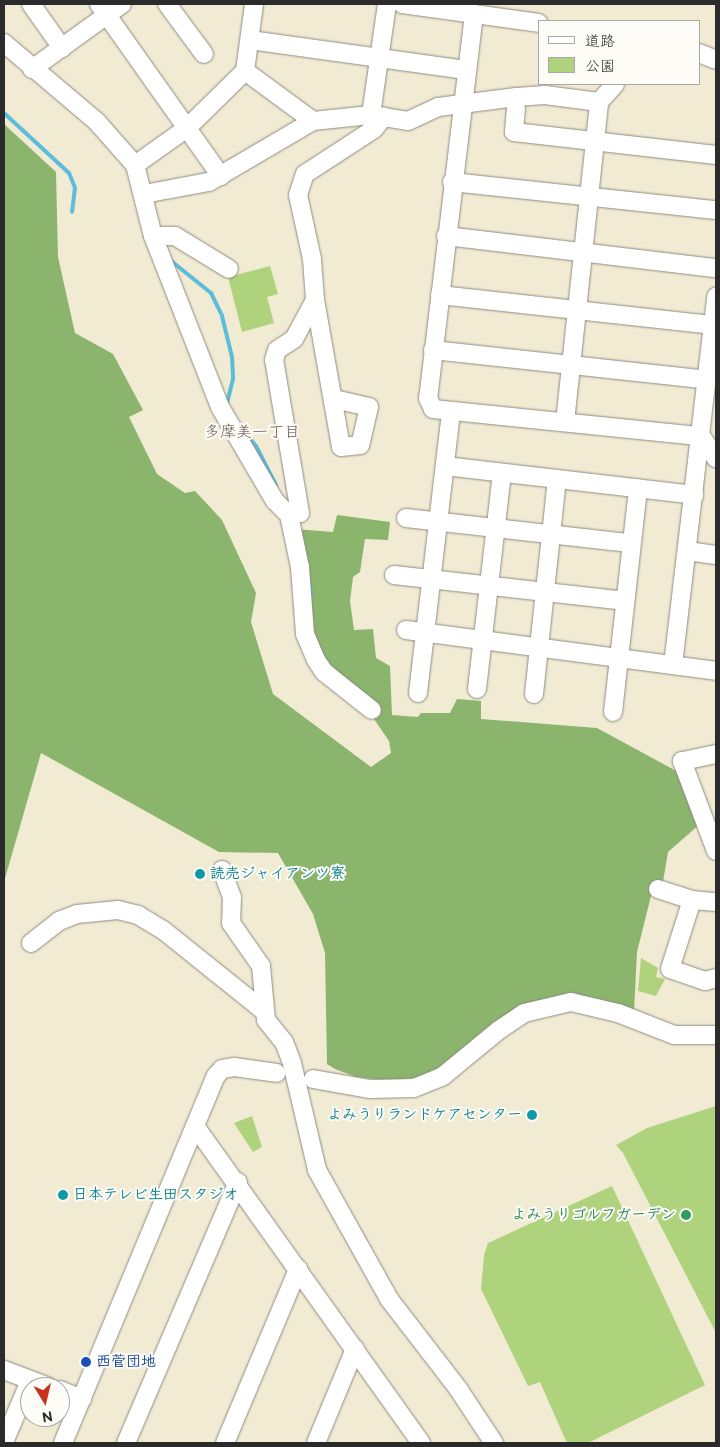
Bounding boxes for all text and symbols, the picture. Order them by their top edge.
legend [538,20,700,85]
text: 道路 [585,32,615,51]
text: 公園 [585,57,615,76]
district label: 多摩美一丁目 [204,423,300,443]
place label: 読売ジャイアンツ寮 [210,865,345,883]
marker: 読売ジャイアンツ寮 [194,868,206,880]
place label: よみうりランドケアセンター [327,1106,522,1124]
marker: よみうりランドケアセンター [526,1109,538,1121]
place label: 日本テレビ生田スタジオ [73,1186,238,1204]
marker: 日本テレビ生田スタジオ [57,1189,69,1201]
place label: よみうりゴルフガーデン [511,1206,676,1224]
marker: よみうりゴルフガーデン [680,1209,692,1221]
place label: 西菅団地 [96,1353,156,1371]
marker: 西菅団地 [80,1356,92,1368]
north arrow [20,1377,70,1427]
text: N [41,1407,54,1426]

